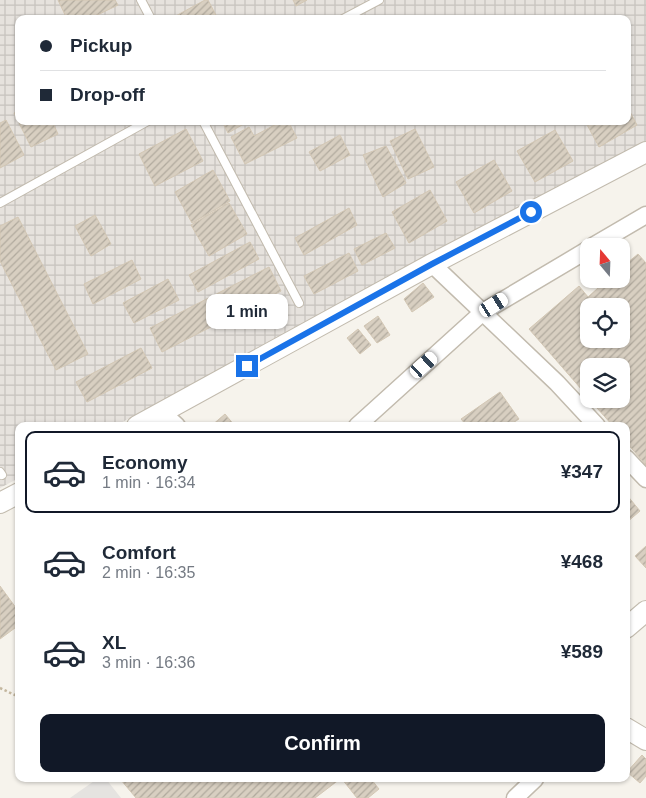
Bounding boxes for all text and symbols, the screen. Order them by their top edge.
text: Pickup [70,35,132,56]
text: Drop-off [70,84,145,105]
route start [520,201,542,223]
north arrow [580,238,630,288]
map controls [580,238,630,408]
car [477,291,510,319]
callout: 1 min [206,294,288,328]
button: locate [580,298,630,348]
text: 1 min [226,303,268,320]
car [407,349,440,381]
route end [236,355,258,377]
button: layers [580,358,630,408]
icon: car [42,450,87,495]
text: Economy [102,452,188,473]
text: ¥347 [561,461,603,482]
text: 1 min · 16:34 [102,474,195,491]
icon: car [42,540,87,585]
text: Comfort [102,542,176,563]
text: ¥468 [561,551,603,572]
text: 2 min · 16:35 [102,564,195,581]
icon: car [42,630,87,675]
text: XL [102,632,126,653]
text: ¥589 [561,641,603,662]
text: 3 min · 16:36 [102,654,195,671]
button: Confirm [40,714,605,772]

